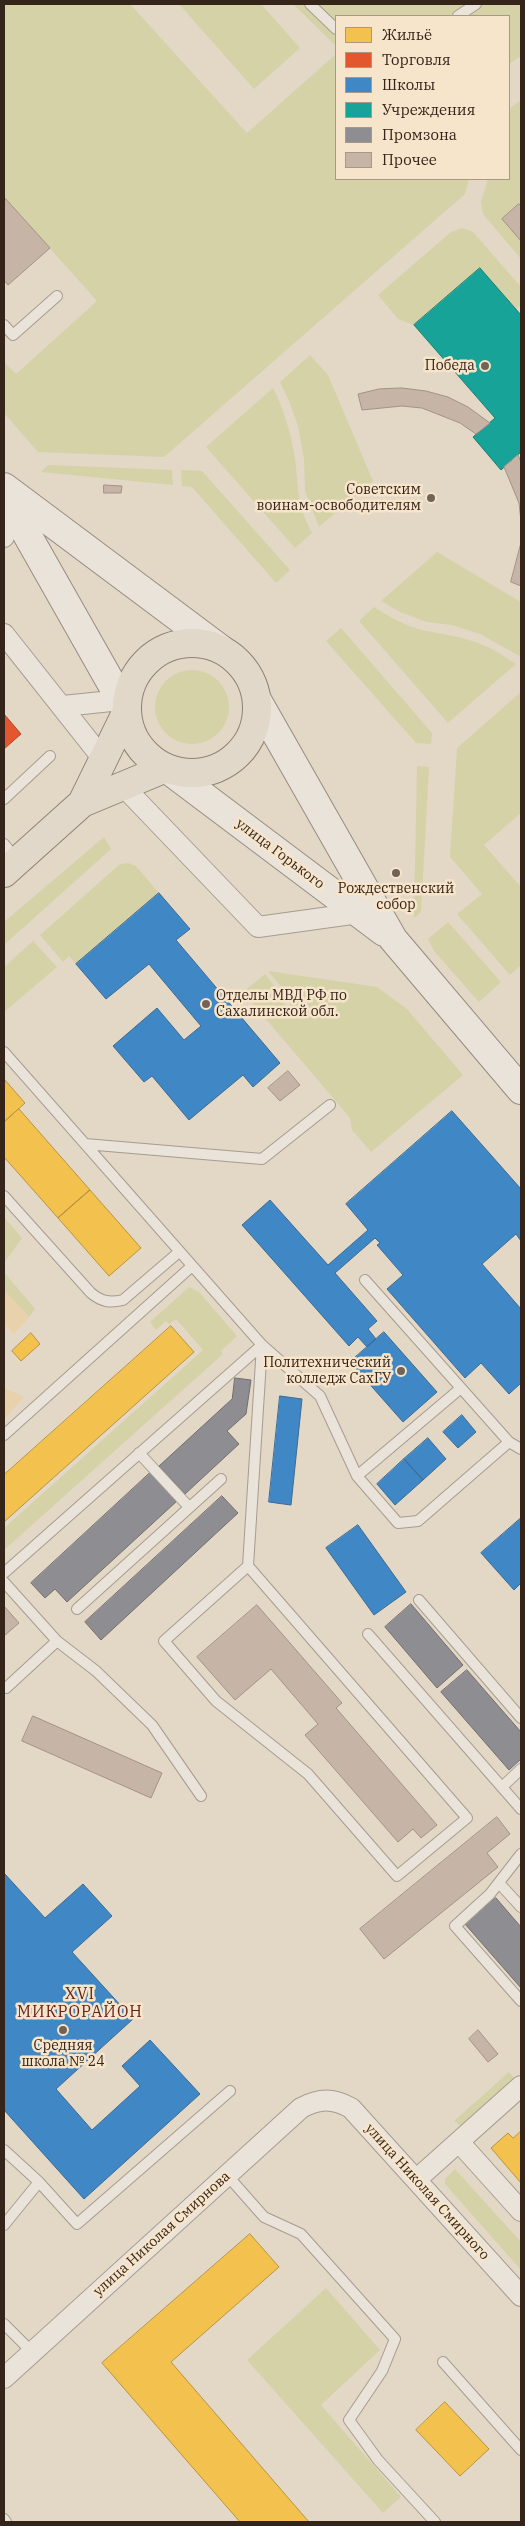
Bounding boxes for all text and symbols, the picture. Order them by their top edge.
legend [335,15,510,180]
text: Жильё [382,25,432,44]
text: Торговля [382,50,451,69]
text: Школы [382,75,435,94]
text: Учреждения [382,100,475,119]
text: Промзона [382,125,457,144]
text: Прочее [382,150,437,169]
place label: Победа [425,358,475,374]
marker: Победа [479,360,491,372]
place label: Советским воинам-освободителям [257,482,421,514]
marker: Советским воинам-освободителям [425,492,437,504]
street label: улица Горького [232,815,328,893]
marker: Рождественский собор [390,867,402,879]
place label: Рождественский собор [338,881,454,914]
place label: Отделы МВД РФ по Сахалинской обл. [216,988,347,1020]
marker: Отделы МВД РФ по Сахалинской обл. [200,998,212,1010]
place label: Политехнический колледж СахГУ [263,1355,391,1388]
marker: Политехнический колледж СахГУ [395,1365,407,1377]
district label: XVI МИКРОРАЙОН [16,1984,144,2022]
marker: Средняя школа № 24 [57,2024,69,2036]
place label: Средняя школа № 24 [21,2038,105,2070]
street label: улица Николая Смирного [361,2120,493,2264]
street label: улица Николая Смирнова [90,2168,234,2300]

